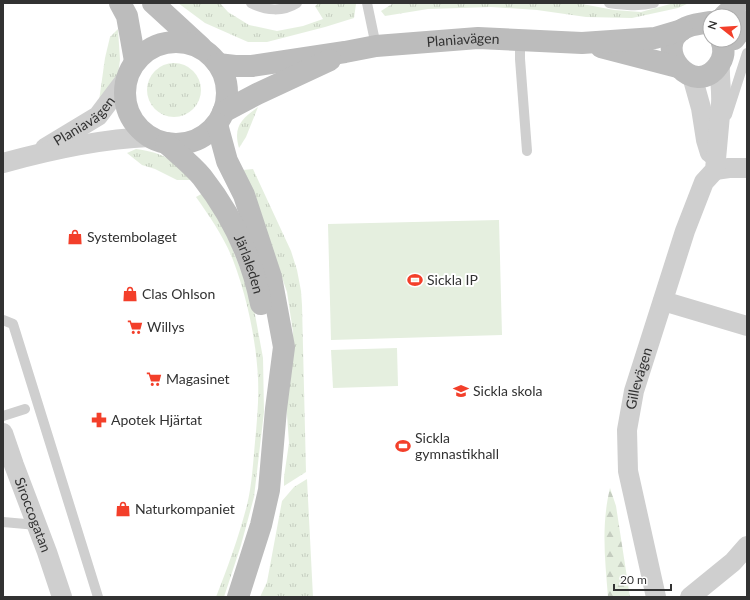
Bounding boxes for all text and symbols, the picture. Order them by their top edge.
north arrow [702,8,742,48]
text: N [705,19,719,31]
street label: Planiavägen [426,29,500,50]
street label: Planiavägen [50,93,118,149]
shop icon: Systembolaget [66,228,84,246]
place label: Systembolaget [87,228,177,245]
street label: Järlaleden [231,231,267,295]
sports icon: Sickla IP [406,271,424,289]
place label: Sickla IP [427,271,478,288]
shop icon: Clas Ohlson [121,285,139,303]
place label: Clas Ohlson [142,285,215,302]
supermarket icon: Willys [126,318,144,336]
place label: Willys [147,318,185,335]
street label: Gillevägen [622,345,655,411]
supermarket icon: Magasinet [145,370,163,388]
place label: Magasinet [166,370,230,387]
school or university icon: Sickla skola [452,382,470,400]
place label: Sickla skola [473,382,543,399]
pharmacy icon: Apotek Hjärtat [90,411,108,429]
place label: Apotek Hjärtat [111,411,202,428]
place label: Sickla gymnastikhall [415,429,499,462]
sports icon: Sickla gymnastikhall [394,437,412,455]
street label: Siroccogatan [11,475,55,554]
shop icon: Naturkompaniet [114,500,132,518]
place label: Naturkompaniet [135,500,235,517]
scale bar [614,566,671,592]
text: 20 m [620,572,647,587]

